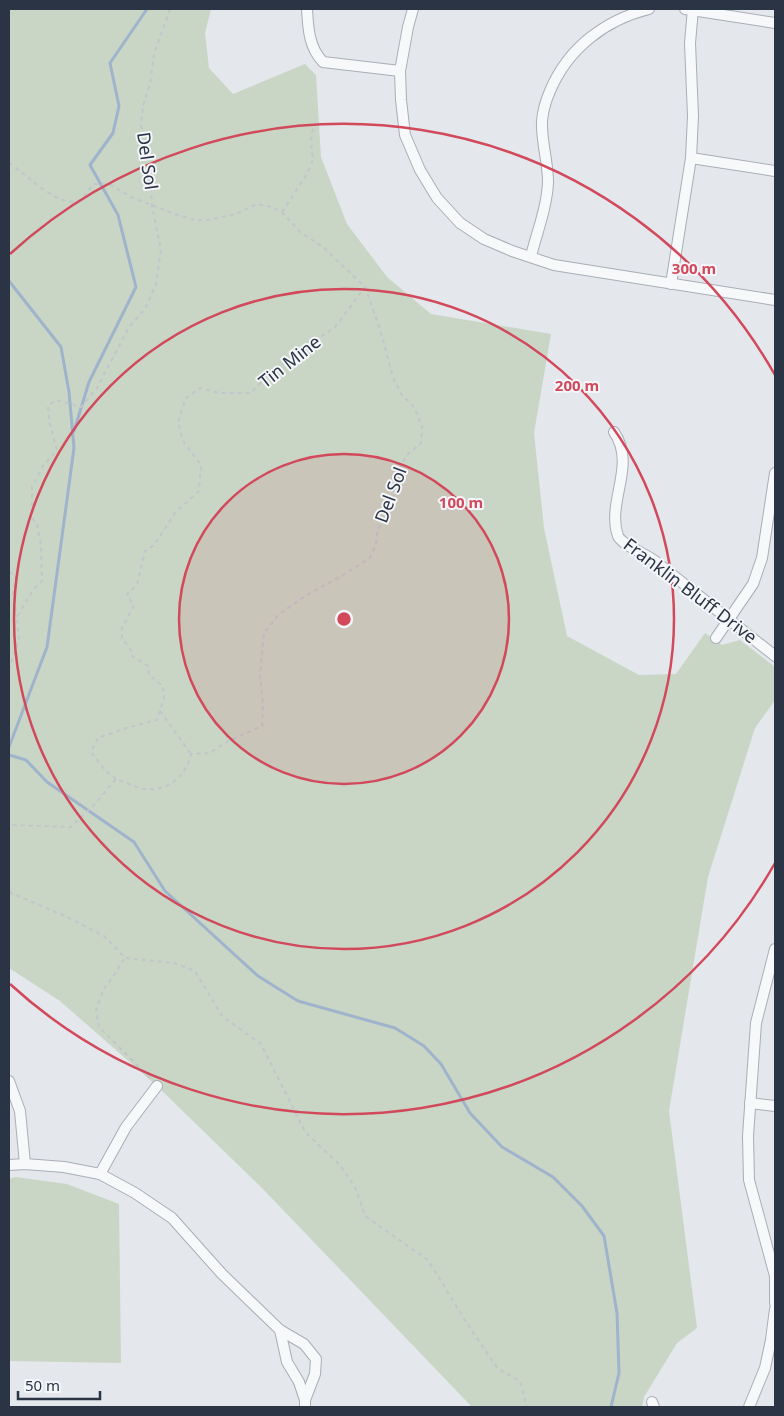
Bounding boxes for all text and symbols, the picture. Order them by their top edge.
street label: Del Sol [132,130,164,191]
text: 300 m [672,258,716,278]
street label: Tin Mine [253,329,325,393]
text: 200 m [555,375,599,395]
street label: Del Sol [368,463,412,526]
text: 100 m [439,492,483,512]
street label: Franklin Bluff Drive [619,532,762,648]
centre of rings [335,610,353,628]
scale bar [18,1368,100,1400]
text: 50 m [25,1375,60,1395]

